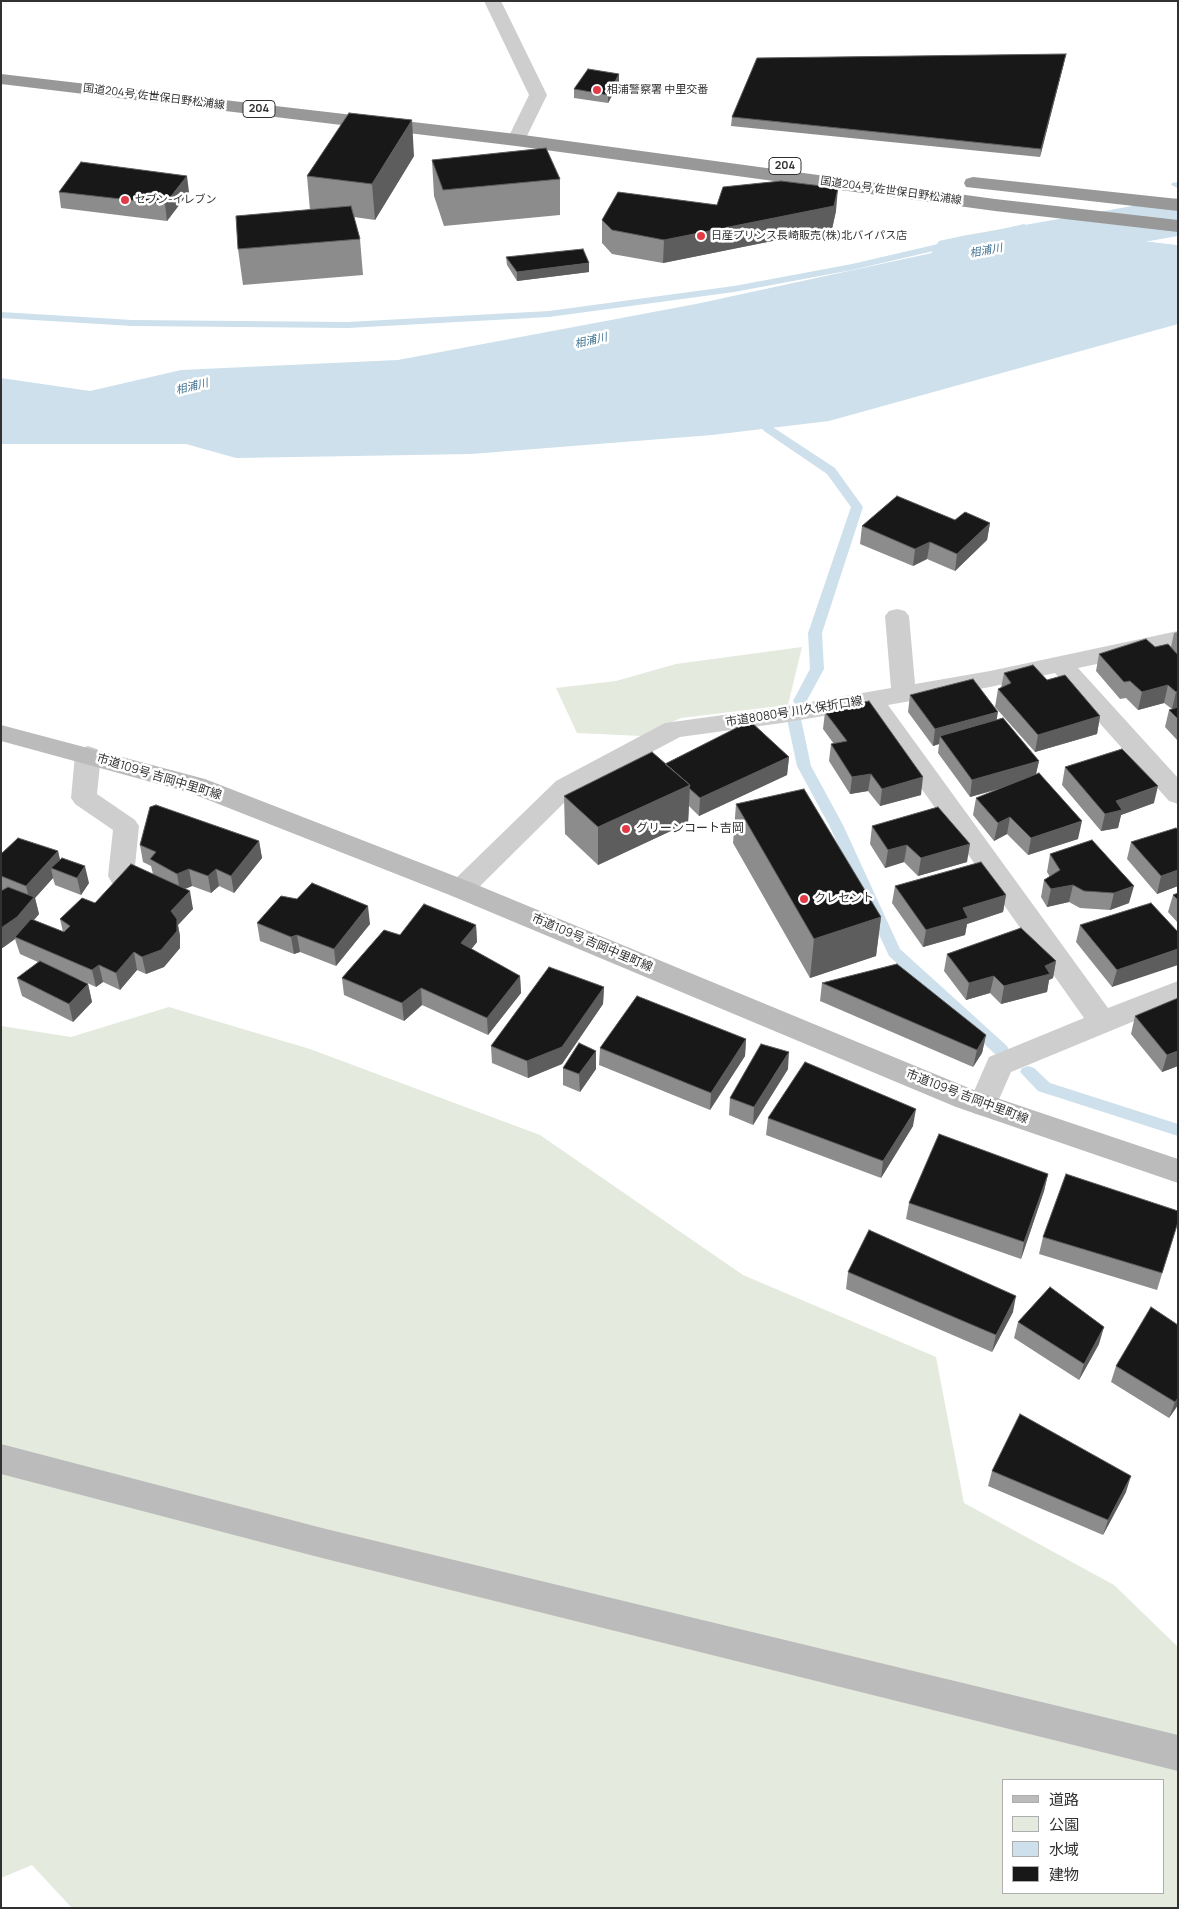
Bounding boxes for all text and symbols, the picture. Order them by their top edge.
street label: 国道204号 佐世保日野松浦線 [82,82,226,112]
place label: 相浦警察署 中里交番 [607,83,708,97]
marker: 相浦警察署 中里交番 [591,84,603,96]
road number: 204 [243,100,275,118]
road number: 204 [769,158,801,175]
street label: 国道204号 佐世保日野松浦線 [819,175,963,207]
place label: セブン-イレブン [135,193,217,207]
marker: セブン-イレブン [119,194,131,206]
place label: 日産プリンス長崎販売(株)北バイパス店 [711,229,907,243]
marker: 日産プリンス長崎販売(株)北バイパス店 [695,230,707,242]
water label: 相浦川 [969,242,1003,260]
water label: 相浦川 [573,331,609,351]
water label: 相浦川 [174,377,210,397]
street label: 市道8080号 川久保折口線 [724,694,864,730]
street label: 市道109号 吉岡中里町線 [95,751,223,803]
place label: グリーンコート吉岡 [636,822,744,836]
marker: グリーンコート吉岡 [620,823,632,835]
place label: クレセント [814,892,874,906]
marker: クレセント [798,893,810,905]
street label: 市道109号 吉岡中里町線 [529,911,655,975]
street label: 市道109号 吉岡中里町線 [904,1067,1030,1127]
legend [1002,1779,1164,1894]
text: 道路 [1049,1789,1079,1810]
text: 公園 [1049,1814,1079,1835]
text: 水域 [1049,1839,1079,1860]
text: 建物 [1049,1864,1079,1885]

